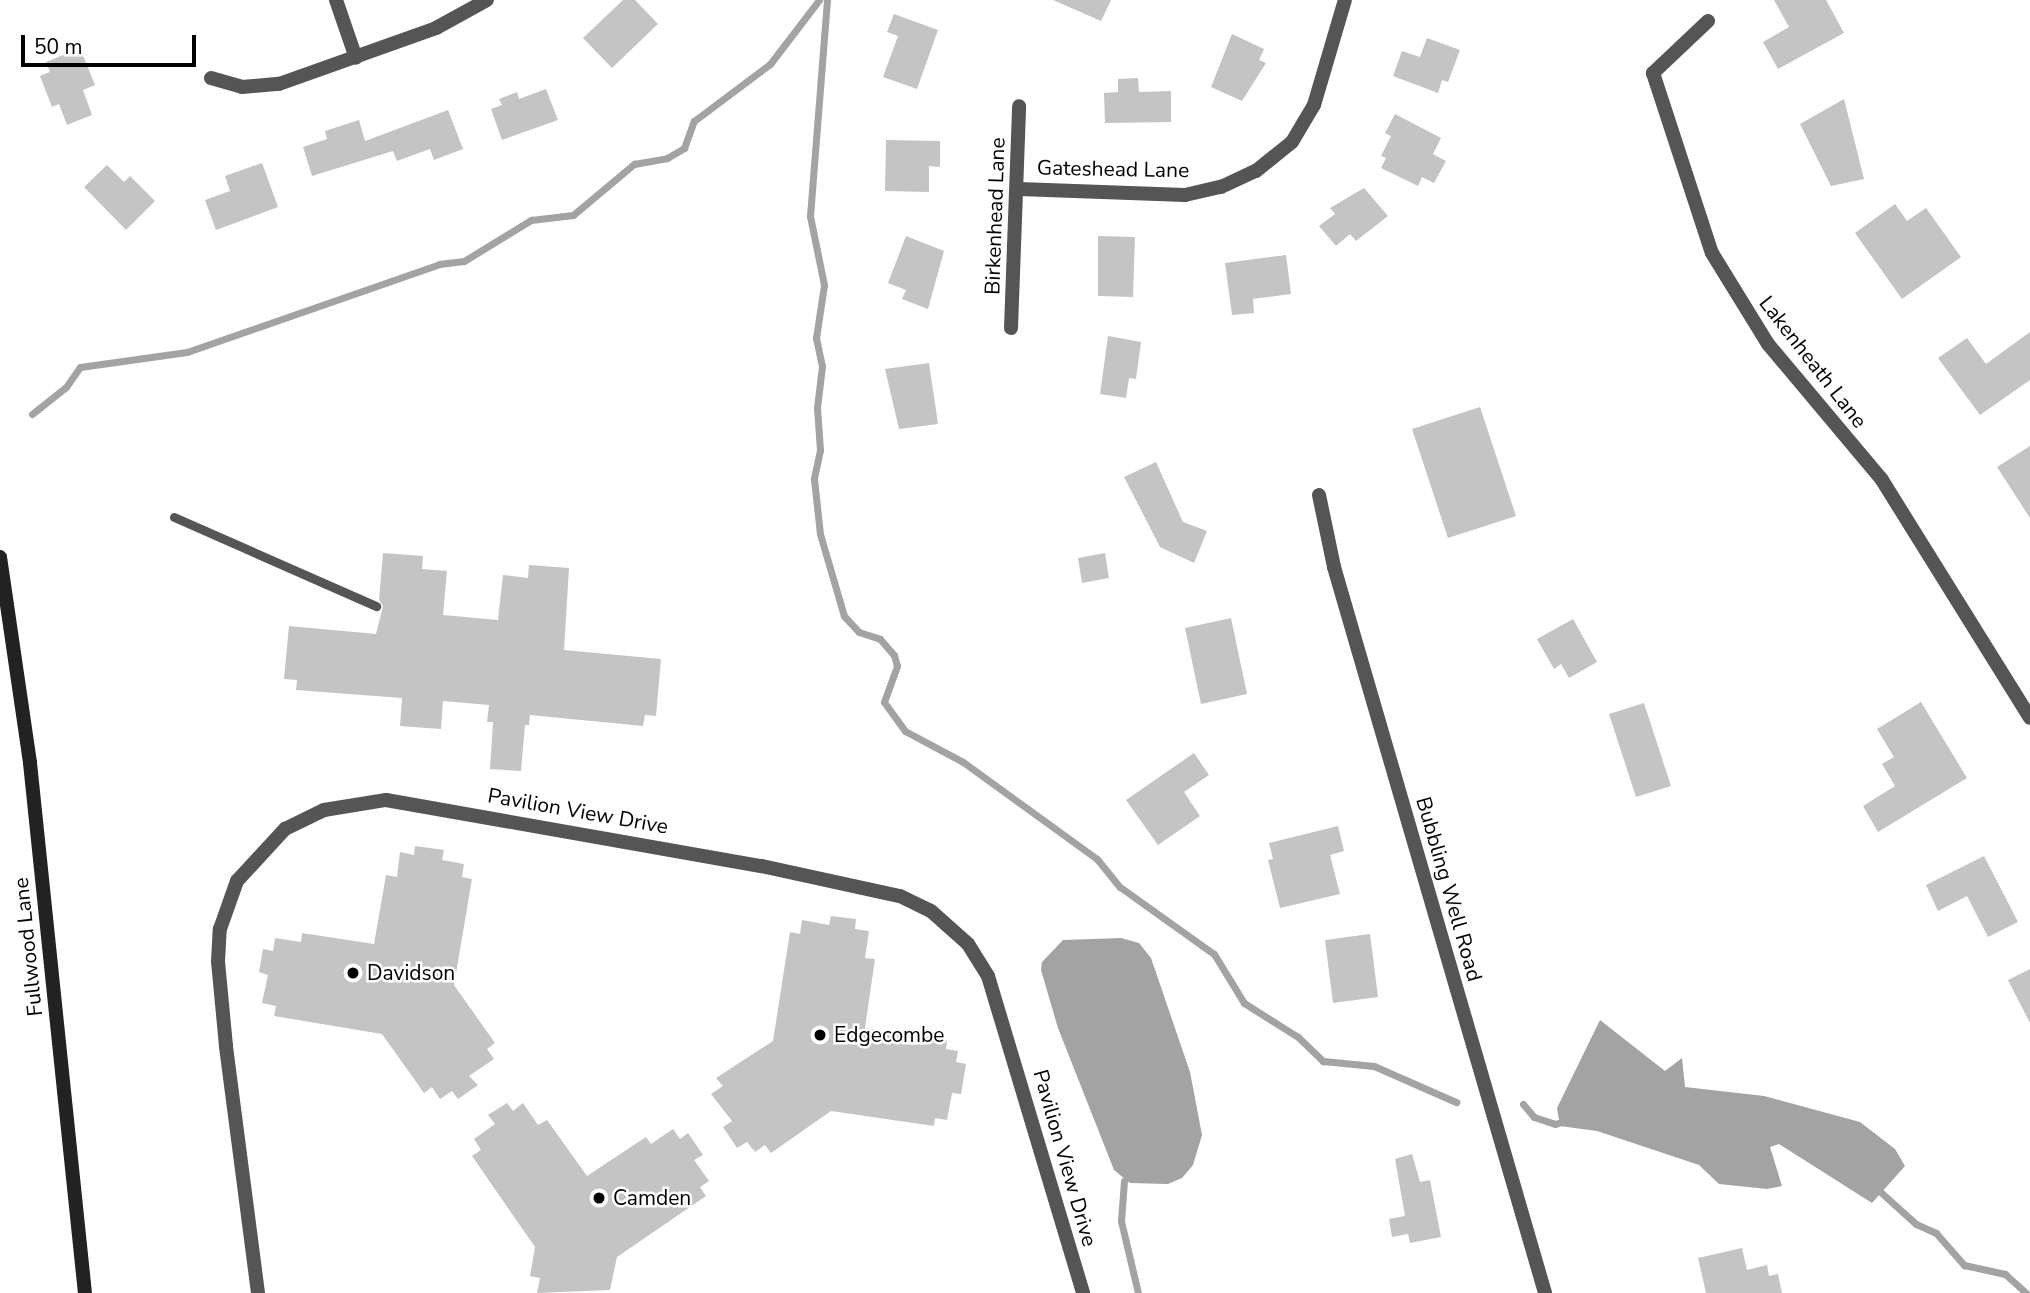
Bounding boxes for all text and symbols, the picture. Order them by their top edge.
scale bar [24,21,200,65]
text: 50 m [34,33,83,61]
street label: Birkenhead Lane [980,137,1010,295]
street label: Gateshead Lane [1037,155,1189,183]
street label: Lakenheath Lane [1754,291,1872,433]
street label: Pavilion View Drive [486,783,670,839]
street label: Bubbling Well Road [1411,794,1487,984]
street label: Fullwood Lane [8,876,48,1018]
place label: Davidson [367,960,455,986]
marker: Davidson [345,965,361,981]
place label: Edgecombe [834,1022,944,1048]
marker: Edgecombe [812,1027,828,1043]
street label: Pavilion View Drive [1028,1067,1102,1249]
place label: Camden [613,1185,691,1211]
marker: Camden [591,1190,607,1206]

